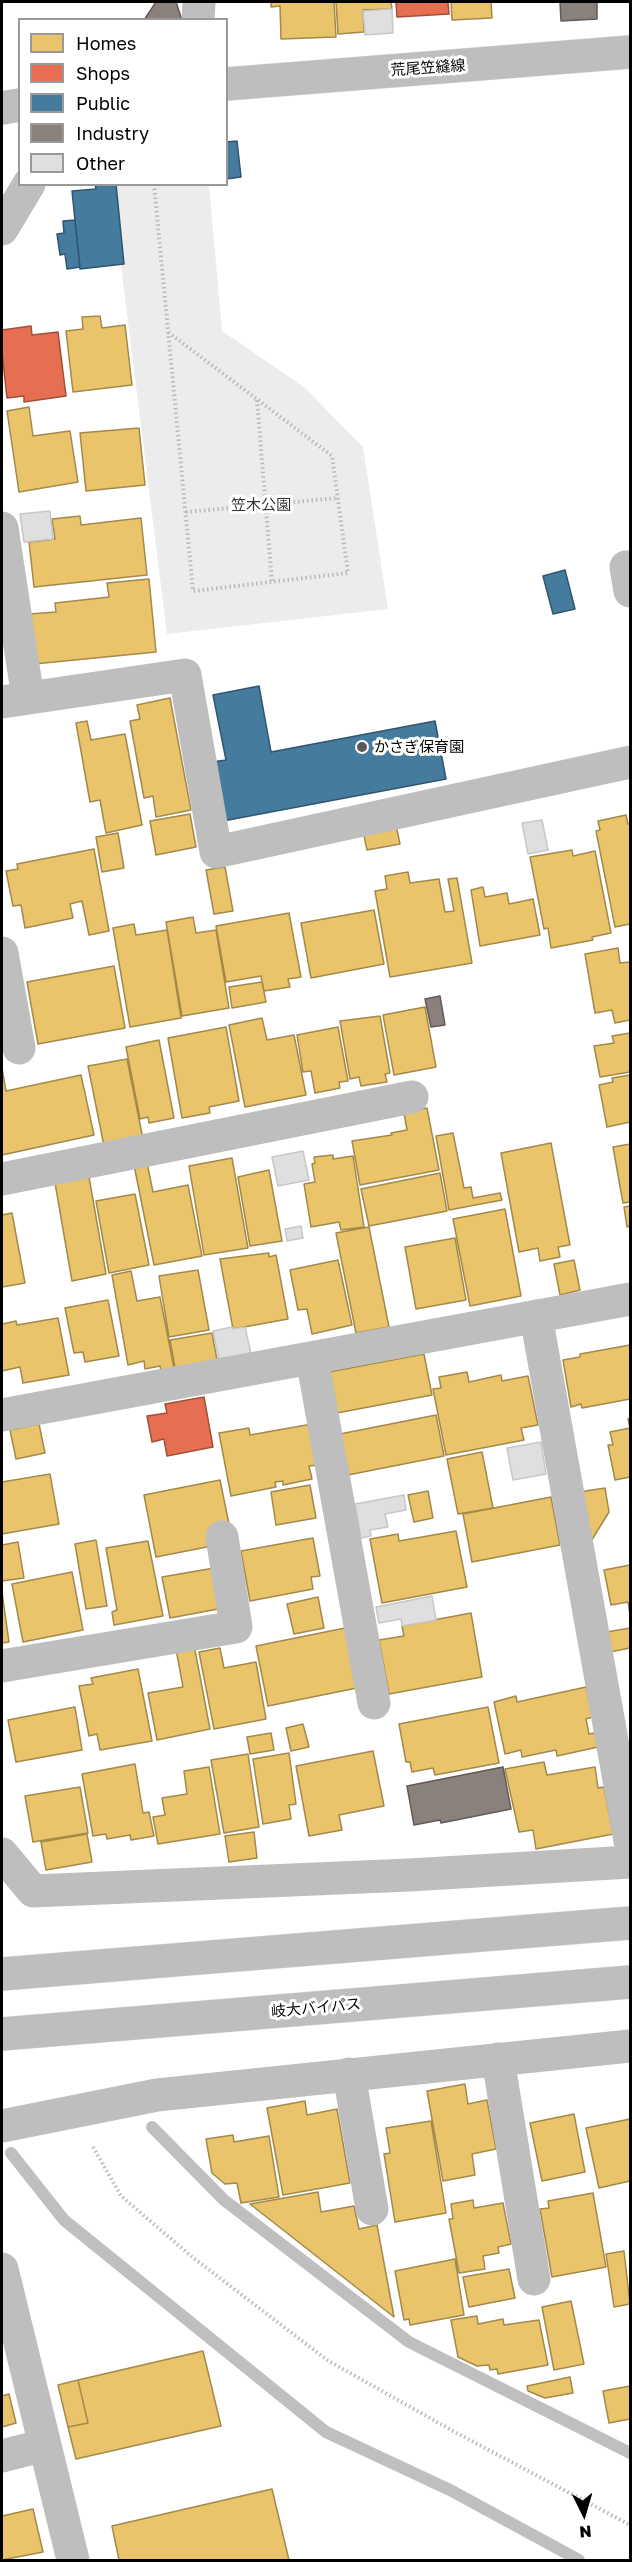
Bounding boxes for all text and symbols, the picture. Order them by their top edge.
legend [18,18,228,186]
text: Homes [76,32,136,54]
street label: 荒尾笠縫線 [390,56,466,80]
text: Shops [76,62,130,84]
text: Public [76,92,130,114]
text: Industry [76,122,149,144]
text: Other [76,152,125,174]
park label: 笠木公園 [231,496,291,514]
place label: かさぎ保育園 [374,738,464,756]
marker: かさぎ保育園 [355,740,369,754]
street label: 岐大バイパス [270,1995,362,2021]
north arrow [554,2484,614,2544]
text: N [579,2521,593,2542]

